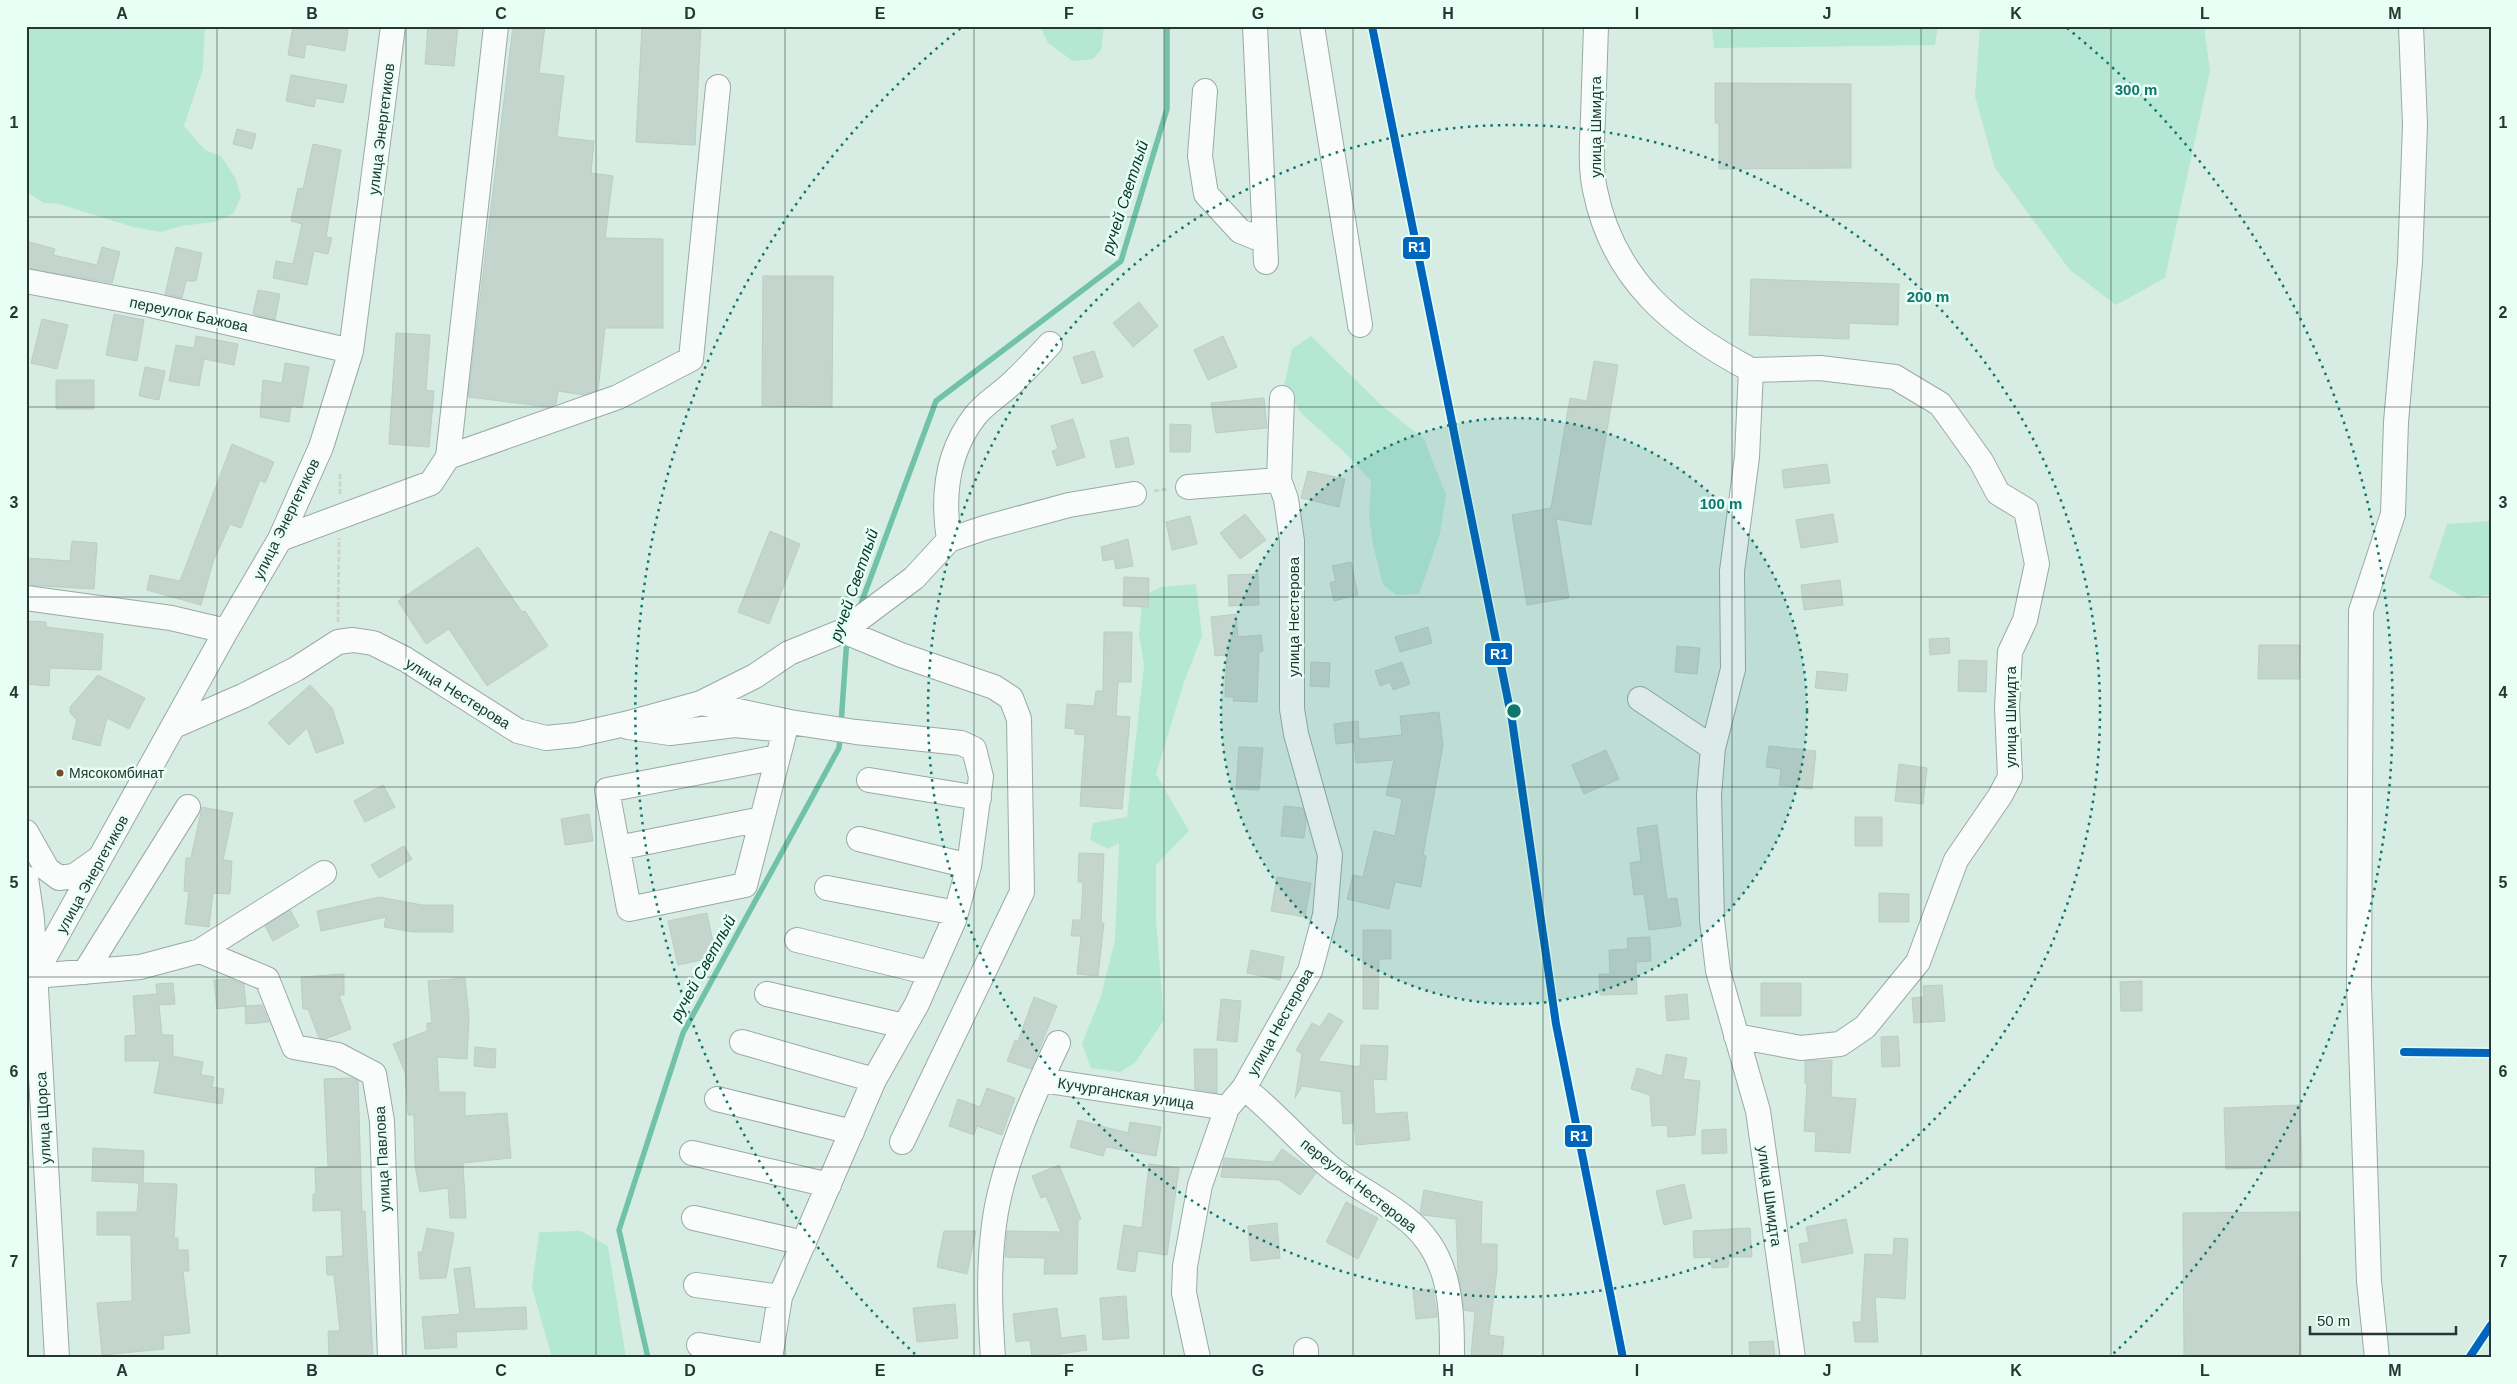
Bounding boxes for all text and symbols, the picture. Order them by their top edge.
text: A [116,5,128,22]
text: B [306,5,318,22]
text: C [495,5,507,22]
text: D [684,5,696,22]
text: E [875,5,886,22]
text: F [1064,5,1074,22]
text: G [1252,5,1264,22]
text: H [1442,5,1454,22]
text: I [1635,5,1639,22]
text: J [1823,5,1831,22]
text: K [2010,5,2022,22]
text: L [2200,5,2210,22]
text: M [2388,5,2402,22]
street label: улица Энергетиков [364,62,398,196]
street label: улица Шмидта [1587,76,1604,178]
text: 300 m [2115,81,2157,98]
text: 1 [10,114,19,131]
text: 1 [2499,114,2508,131]
water label: ручей Светлый [1098,138,1151,257]
line badge: R1 [1402,236,1431,260]
text: R1 [1408,239,1426,255]
text: 200 m [1907,288,1949,305]
street label: переулок Бажова [128,293,251,335]
text: 2 [10,304,19,321]
text: 2 [2499,304,2508,321]
street label: улица Энергетиков [249,456,323,582]
text: 3 [10,494,19,511]
text: 3 [2499,494,2508,511]
text: 100 m [1700,495,1742,512]
water label: ручей Светлый [826,526,881,644]
street label: улица Нестерова [1285,556,1302,677]
line badge: R1 [1484,642,1513,666]
text: R1 [1490,646,1508,662]
street label: улица Нестерова [403,654,514,732]
street label: улица Шмидта [2002,666,2019,768]
text: 4 [10,684,19,701]
text: 4 [2499,684,2508,701]
centre of rings [1505,702,1523,720]
place label: Мясокомбинат [69,765,165,781]
marker: Мясокомбинат [55,768,65,778]
street label: улица Энергетиков [52,812,132,936]
text: 5 [10,874,19,891]
text: 5 [2499,874,2508,891]
water label: ручей Светлый [667,912,739,1025]
street label: улица Нестерова [1243,965,1317,1079]
text: 6 [10,1063,19,1080]
text: 6 [2499,1063,2508,1080]
street label: улица Щорса [32,1071,54,1164]
street label: Кучурганская улица [1057,1074,1196,1112]
street label: улица Павлова [371,1105,393,1212]
line badge: R1 [1564,1124,1593,1148]
text: R1 [1570,1128,1588,1144]
street label: переулок Нестерова [1298,1134,1421,1236]
street label: улица Шмидта [1755,1144,1786,1248]
text: 7 [10,1253,19,1270]
text: 7 [2499,1253,2508,1270]
scale bar [2310,1304,2456,1336]
text: 50 m [2317,1312,2350,1329]
text: A [116,1362,128,1379]
text: B [306,1362,318,1379]
text: C [495,1362,507,1379]
text: D [684,1362,696,1379]
text: E [875,1362,886,1379]
text: F [1064,1362,1074,1379]
text: G [1252,1362,1264,1379]
text: H [1442,1362,1454,1379]
text: I [1635,1362,1639,1379]
text: J [1823,1362,1831,1379]
text: K [2010,1362,2022,1379]
text: L [2200,1362,2210,1379]
text: M [2388,1362,2402,1379]

